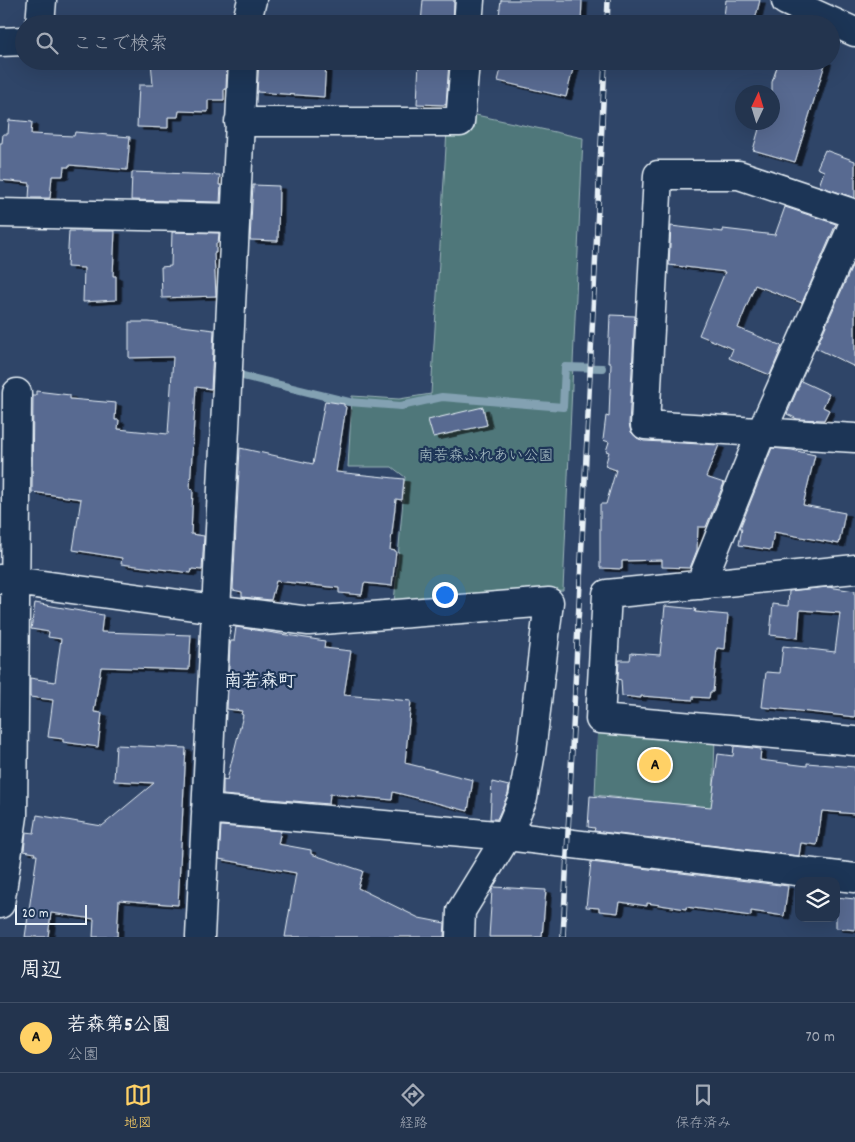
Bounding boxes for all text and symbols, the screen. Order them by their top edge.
search box [15,15,840,70]
icon: search [33,29,61,57]
text: ここで検索 [73,32,168,59]
north arrow [735,85,780,130]
park label: 南若森ふれあい公園 [418,446,554,468]
your location [432,582,458,608]
district label: 南若森町 [224,670,296,695]
pin: A [639,746,671,784]
map controls [795,877,840,922]
button: layers [795,877,840,922]
scale bar [15,902,88,925]
text: 20 m [22,904,49,924]
text: 周辺 [20,957,62,987]
text: 若森第5公園 [67,1013,171,1040]
text: A [32,1026,40,1049]
text: 70 m [805,1026,835,1049]
text: 公園 [67,1044,99,1067]
tab: 地図 [124,1081,152,1134]
tab: 経路 [399,1081,427,1134]
tab: 保存済み [675,1081,731,1134]

